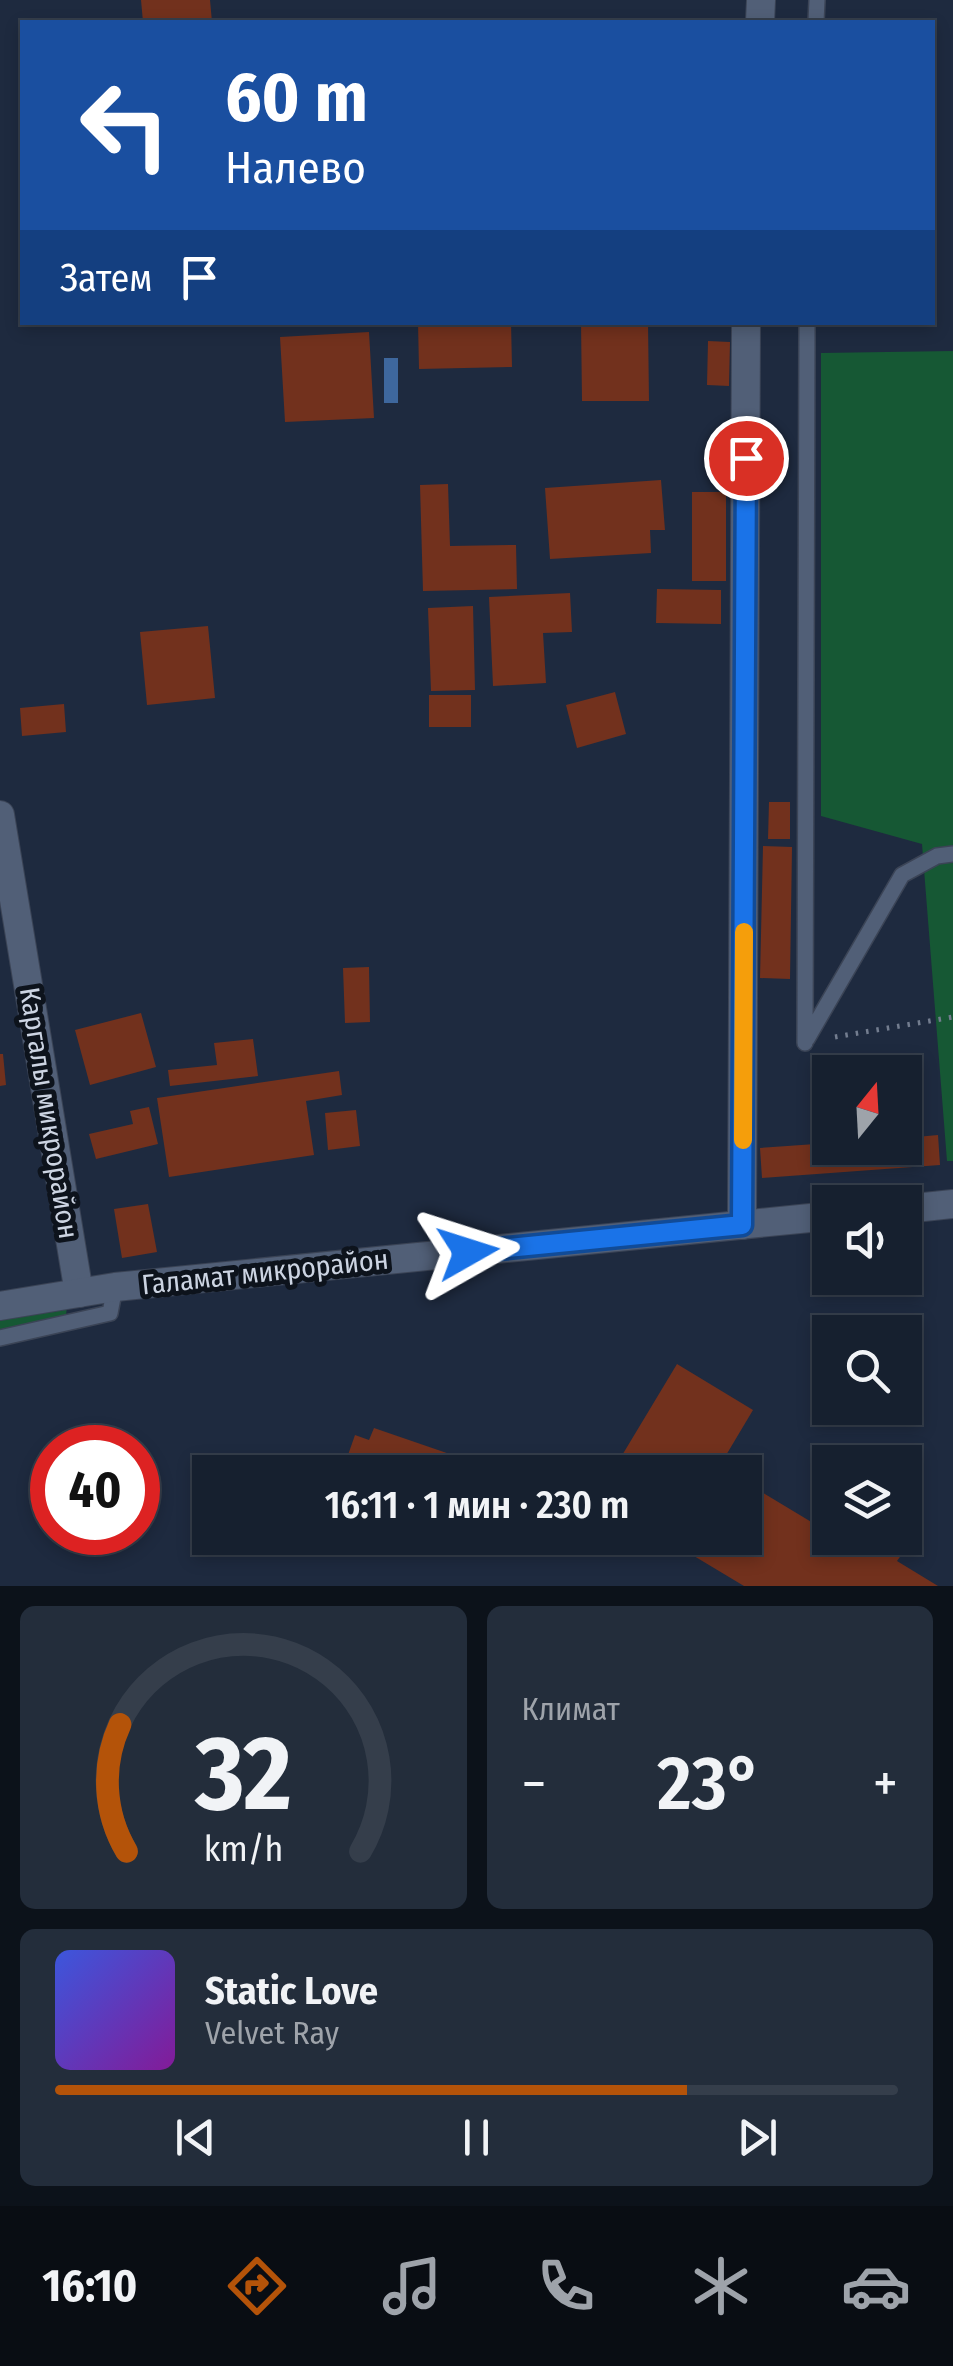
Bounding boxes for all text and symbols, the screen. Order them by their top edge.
text: 60 m [225,56,368,140]
icon: left [60,60,190,190]
text: Налево [225,141,366,195]
icon: arrive [172,250,227,305]
text: Затем [60,255,152,301]
pin [704,416,789,501]
icon: arrive [719,431,774,486]
street label: Каргалы микрорайон [13,985,85,1241]
north arrow [812,1055,922,1165]
map controls [812,1055,922,1555]
button: sound [812,1185,922,1295]
position arrow [416,1200,520,1304]
street label: Галамат микрорайон [140,1243,390,1301]
button: search [812,1315,922,1425]
speed limit sign: 40 [30,1425,160,1555]
button: layers [812,1445,922,1555]
text: 16:11 · 1 мин · 230 m [325,1482,629,1528]
text: Климат [522,1690,620,1728]
text: 32 [194,1712,292,1837]
text: 23° [657,1739,762,1829]
text: − [522,1751,546,1817]
text: + [873,1751,898,1817]
text: km/h [203,1828,283,1870]
text: Static Love [205,1968,378,2014]
text: Velvet Ray [205,2014,339,2052]
icon: previous [168,2110,223,2165]
icon: pause [449,2110,504,2165]
icon: next [730,2110,785,2165]
icon: directions [222,2251,292,2321]
icon: music [377,2251,447,2321]
icon: phone [531,2251,601,2321]
icon: climate [686,2251,756,2321]
icon: car [841,2251,911,2321]
text: 16:10 [42,2259,137,2313]

